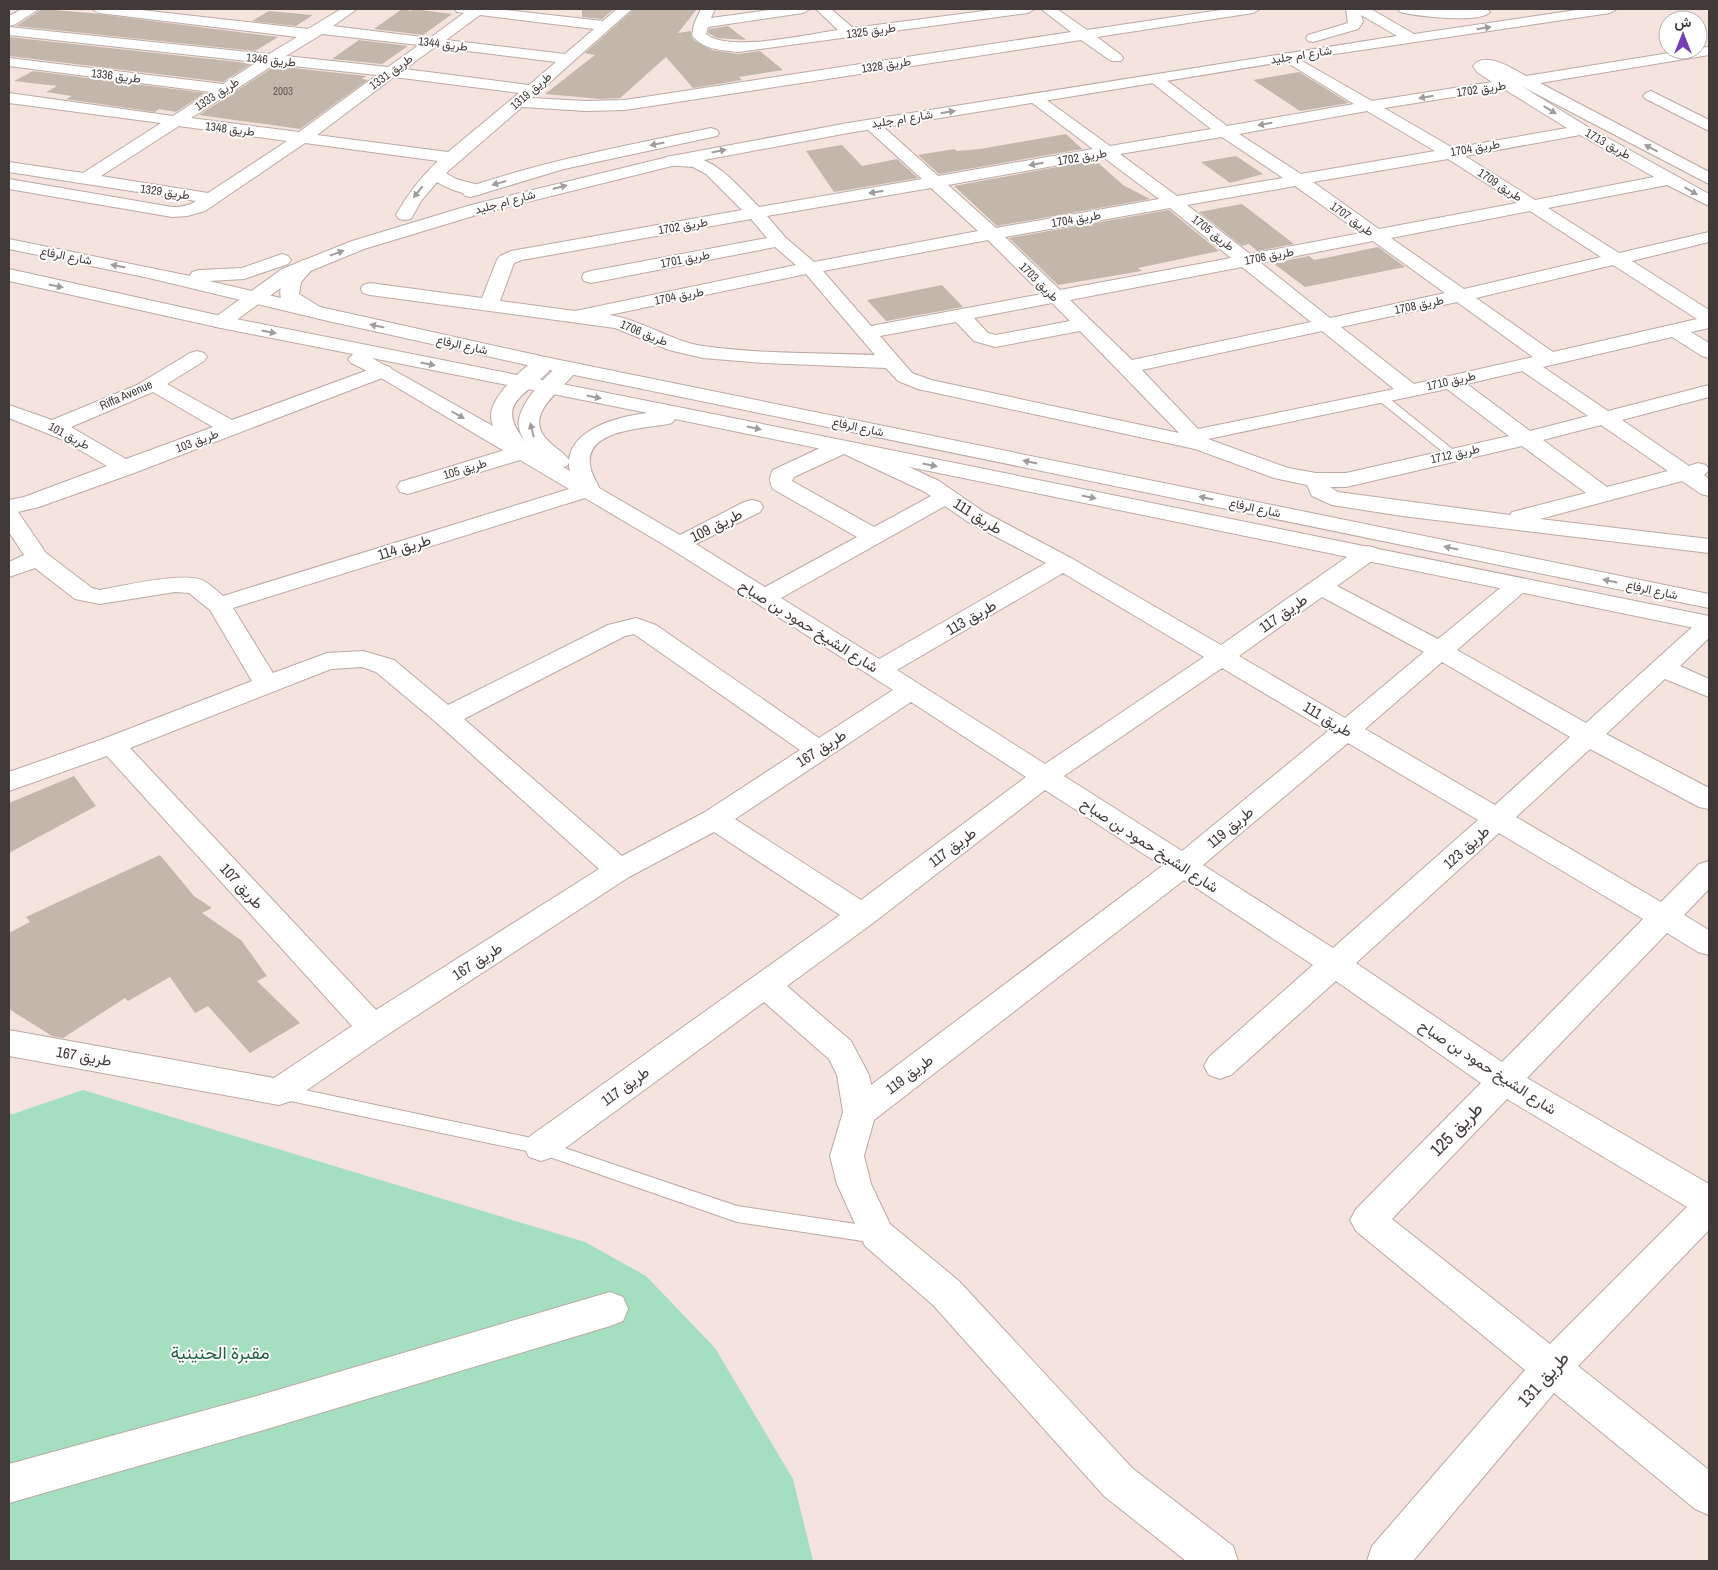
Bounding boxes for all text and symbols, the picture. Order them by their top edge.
north arrow [1658,10,1708,60]
text: ش [1675,13,1692,31]
street label: طريق 1325 [845,20,897,42]
one-way arrow [1476,24,1492,32]
street label: طريق 1344 [417,33,469,55]
street label: شارع ام جليد [1269,42,1333,69]
street label: طريق 1346 [245,49,297,71]
street label: طريق 1331 [366,51,416,93]
street label: طريق 1328 [860,53,912,77]
street label: طريق 1336 [90,65,142,87]
street label: طريق 1319 [507,68,555,113]
street label: طريق 1333 [192,74,243,114]
street label: طريق 1702 [1455,77,1507,101]
house number: 2003 [273,84,293,98]
one-way arrow [1417,94,1433,102]
street label: شارع ام جليد [870,106,934,133]
one-way arrow [1543,106,1556,115]
one-way arrow [940,108,956,116]
street label: طريق 1348 [204,118,256,140]
one-way arrow [1257,121,1273,129]
street label: طريق 1713 [1582,125,1634,163]
street label: طريق 1704 [1449,136,1501,160]
one-way arrow [648,140,664,148]
one-way arrow [1644,144,1658,152]
street label: طريق 1702 [1056,145,1108,169]
one-way arrow [711,147,726,155]
one-way arrow [1028,161,1044,169]
street label: طريق 1709 [1475,165,1526,205]
one-way arrow [491,180,506,188]
street label: طريق 1329 [139,181,191,203]
one-way arrow [553,183,568,191]
one-way arrow [412,186,423,199]
street label: شارع ام جليد [473,186,537,219]
one-way arrow [1684,186,1698,195]
one-way arrow [868,189,884,197]
street label: طريق 1707 [1327,198,1377,240]
street label: طريق 1704 [1050,207,1102,231]
street label: طريق 1705 [1188,211,1238,255]
street label: طريق 1702 [657,214,709,238]
street label: شارع الرفاع [39,243,93,270]
street label: طريق 1706 [1243,243,1295,269]
street label: طريق 1701 [659,246,711,272]
one-way arrow [330,249,345,256]
street label: طريق 1703 [1016,259,1062,305]
one-way arrow [111,262,126,270]
one-way arrow [49,282,64,290]
street label: طريق 1704 [653,283,705,309]
street label: طريق 1708 [1393,292,1445,318]
street label: طريق 1706 [618,316,670,350]
one-way arrow [370,322,385,330]
one-way arrow [261,328,277,336]
street label: شارع الرفاع [434,332,489,359]
one-way arrow [421,360,437,368]
street label: طريق 1710 [1425,368,1477,394]
street label: Riffa Avenue [97,376,155,414]
one-way arrow [587,393,603,401]
one-way arrow [451,410,464,419]
street label: شارع الرفاع [830,414,885,441]
street label: طريق 101 [46,418,93,454]
one-way arrow [528,423,536,438]
street label: طريق 103 [173,425,221,456]
one-way arrow [746,425,762,433]
street label: طريق 1712 [1429,441,1481,467]
street label: طريق 105 [441,455,489,483]
one-way arrow [1022,458,1037,466]
one-way arrow [922,461,938,469]
street label: طريق 111 [950,493,1007,539]
one-way arrow [1082,493,1097,501]
one-way arrow [1198,494,1214,502]
street label: شارع الرفاع [1227,495,1282,522]
street label: طريق 109 [686,503,746,547]
street label: طريق 114 [375,529,434,565]
one-way arrow [1442,544,1458,552]
street label: شارع الشيخ حمود بن صباح [735,575,883,678]
one-way arrow [1602,577,1618,585]
street label: شارع الرفاع [1624,577,1679,604]
street label: طريق 117 [1255,589,1312,637]
street label: طريق 113 [942,594,1000,640]
street label: طريق 111 [1299,696,1357,742]
street label: طريق 167 [792,724,850,772]
street label: شارع الشيخ حمود بن صباح [1076,793,1223,898]
street label: طريق 119 [1202,801,1258,853]
street label: طريق 123 [1438,820,1494,873]
street label: طريق 117 [924,822,980,872]
street label: طريق 107 [215,858,269,914]
street label: طريق 167 [448,937,506,985]
street label: شارع الشيخ حمود بن صباح [1414,1015,1561,1120]
street label: طريق 167 [55,1041,113,1071]
street label: طريق 119 [881,1049,937,1099]
street label: طريق 117 [597,1061,654,1111]
street label: طريق 125 [1424,1096,1488,1162]
park label: مقبرة الحنينية [171,1340,269,1365]
street label: طريق 131 [1511,1346,1575,1412]

